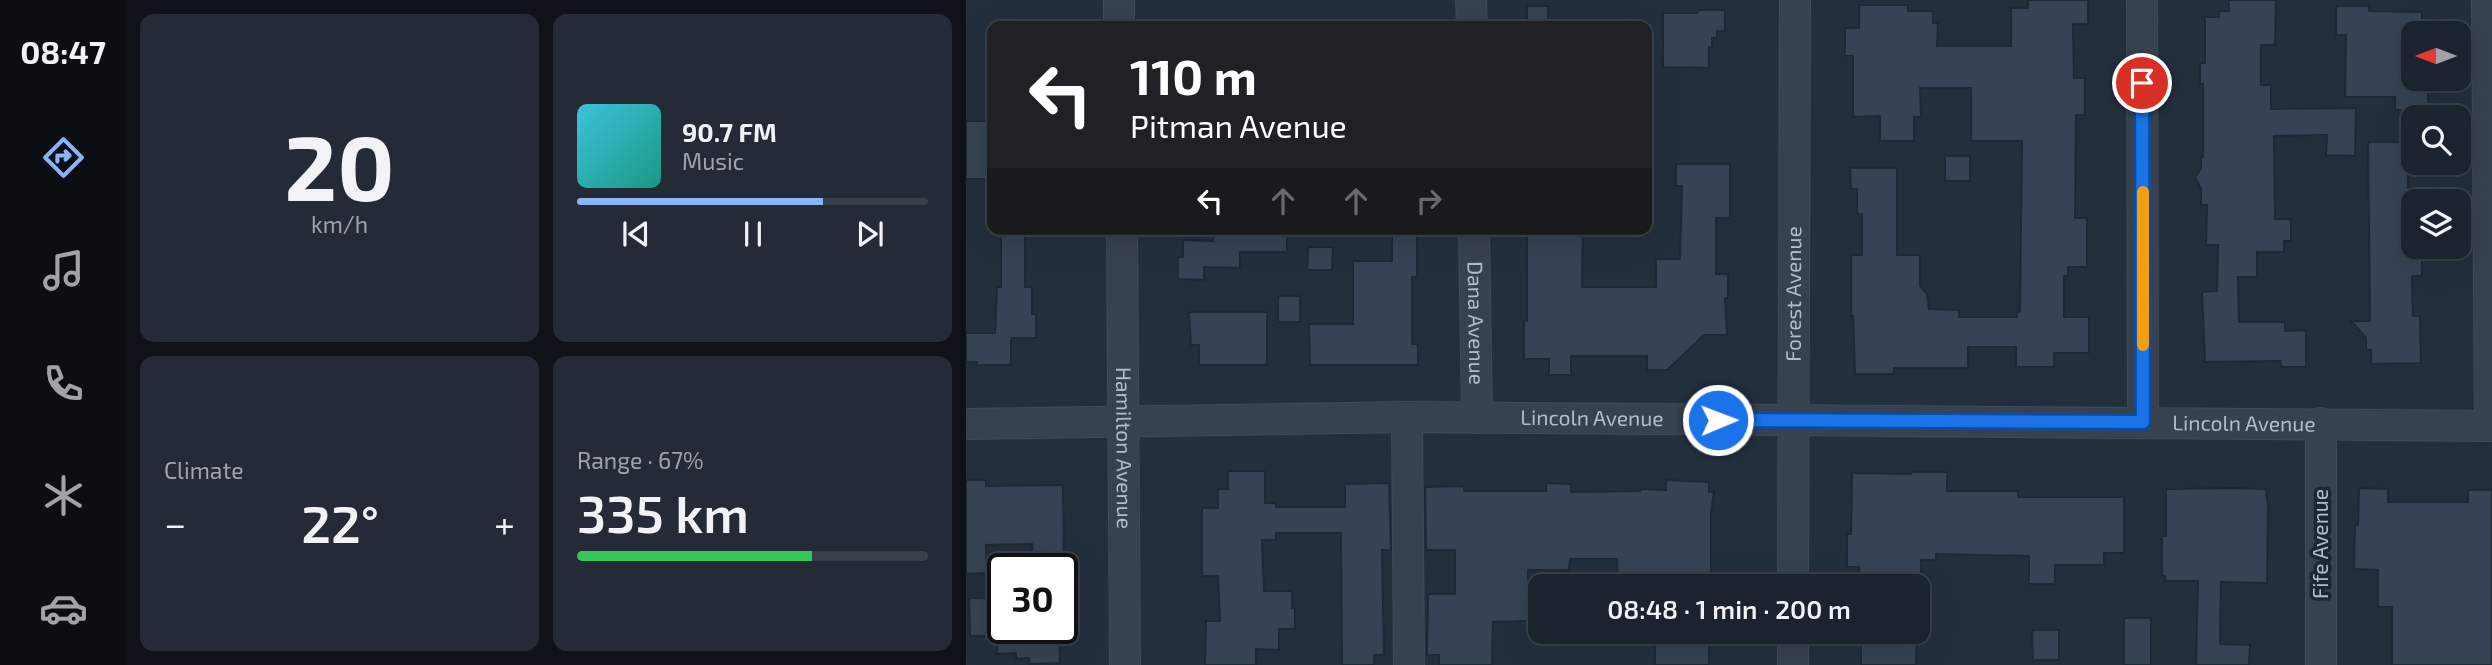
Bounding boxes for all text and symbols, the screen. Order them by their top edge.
north arrow [2401,21,2471,91]
map controls [2401,21,2471,259]
text: 08:47 [20,32,106,70]
text: 110 m [1130,46,1257,105]
icon: left [1015,49,1106,140]
pin [2112,53,2172,113]
icon: arrive [2123,64,2161,102]
button: search [2401,105,2471,175]
text: Pitman Avenue [1130,106,1347,144]
text: 20 [284,110,395,219]
text: 90.7 FM [682,116,777,147]
icon: directions [39,133,88,182]
text: Music [682,147,744,175]
icon: left [1191,182,1229,220]
icon: ahead [1264,182,1302,220]
icon: ahead [1337,182,1375,220]
icon: right [1410,182,1448,220]
button: layers [2401,189,2471,259]
text: km/h [311,210,368,238]
icon: previous [617,215,655,253]
icon: pause [734,215,772,253]
icon: next [851,215,889,253]
street label: Forest Avenue [1780,226,1805,362]
icon: music [39,246,88,295]
street label: Dana Avenue [1464,261,1490,385]
icon: phone [39,359,88,408]
street label: Hamilton Avenue [1112,367,1138,529]
position arrow [1681,383,1755,457]
street label: Lincoln Avenue [1520,404,1664,430]
street label: Lincoln Avenue [2172,409,2316,436]
text: Range · 67% [577,446,703,474]
text: Climate [164,456,244,484]
icon: climate [39,471,88,520]
text: 335 km [577,481,749,543]
street label: Fife Avenue [2307,489,2332,599]
text: 22° [301,491,379,553]
text: − [164,500,186,546]
text: + [494,500,515,546]
speed limit sign: 30 [987,553,1078,644]
icon: car [39,584,88,633]
text: 08:48 · 1 min · 200 m [1607,593,1851,624]

